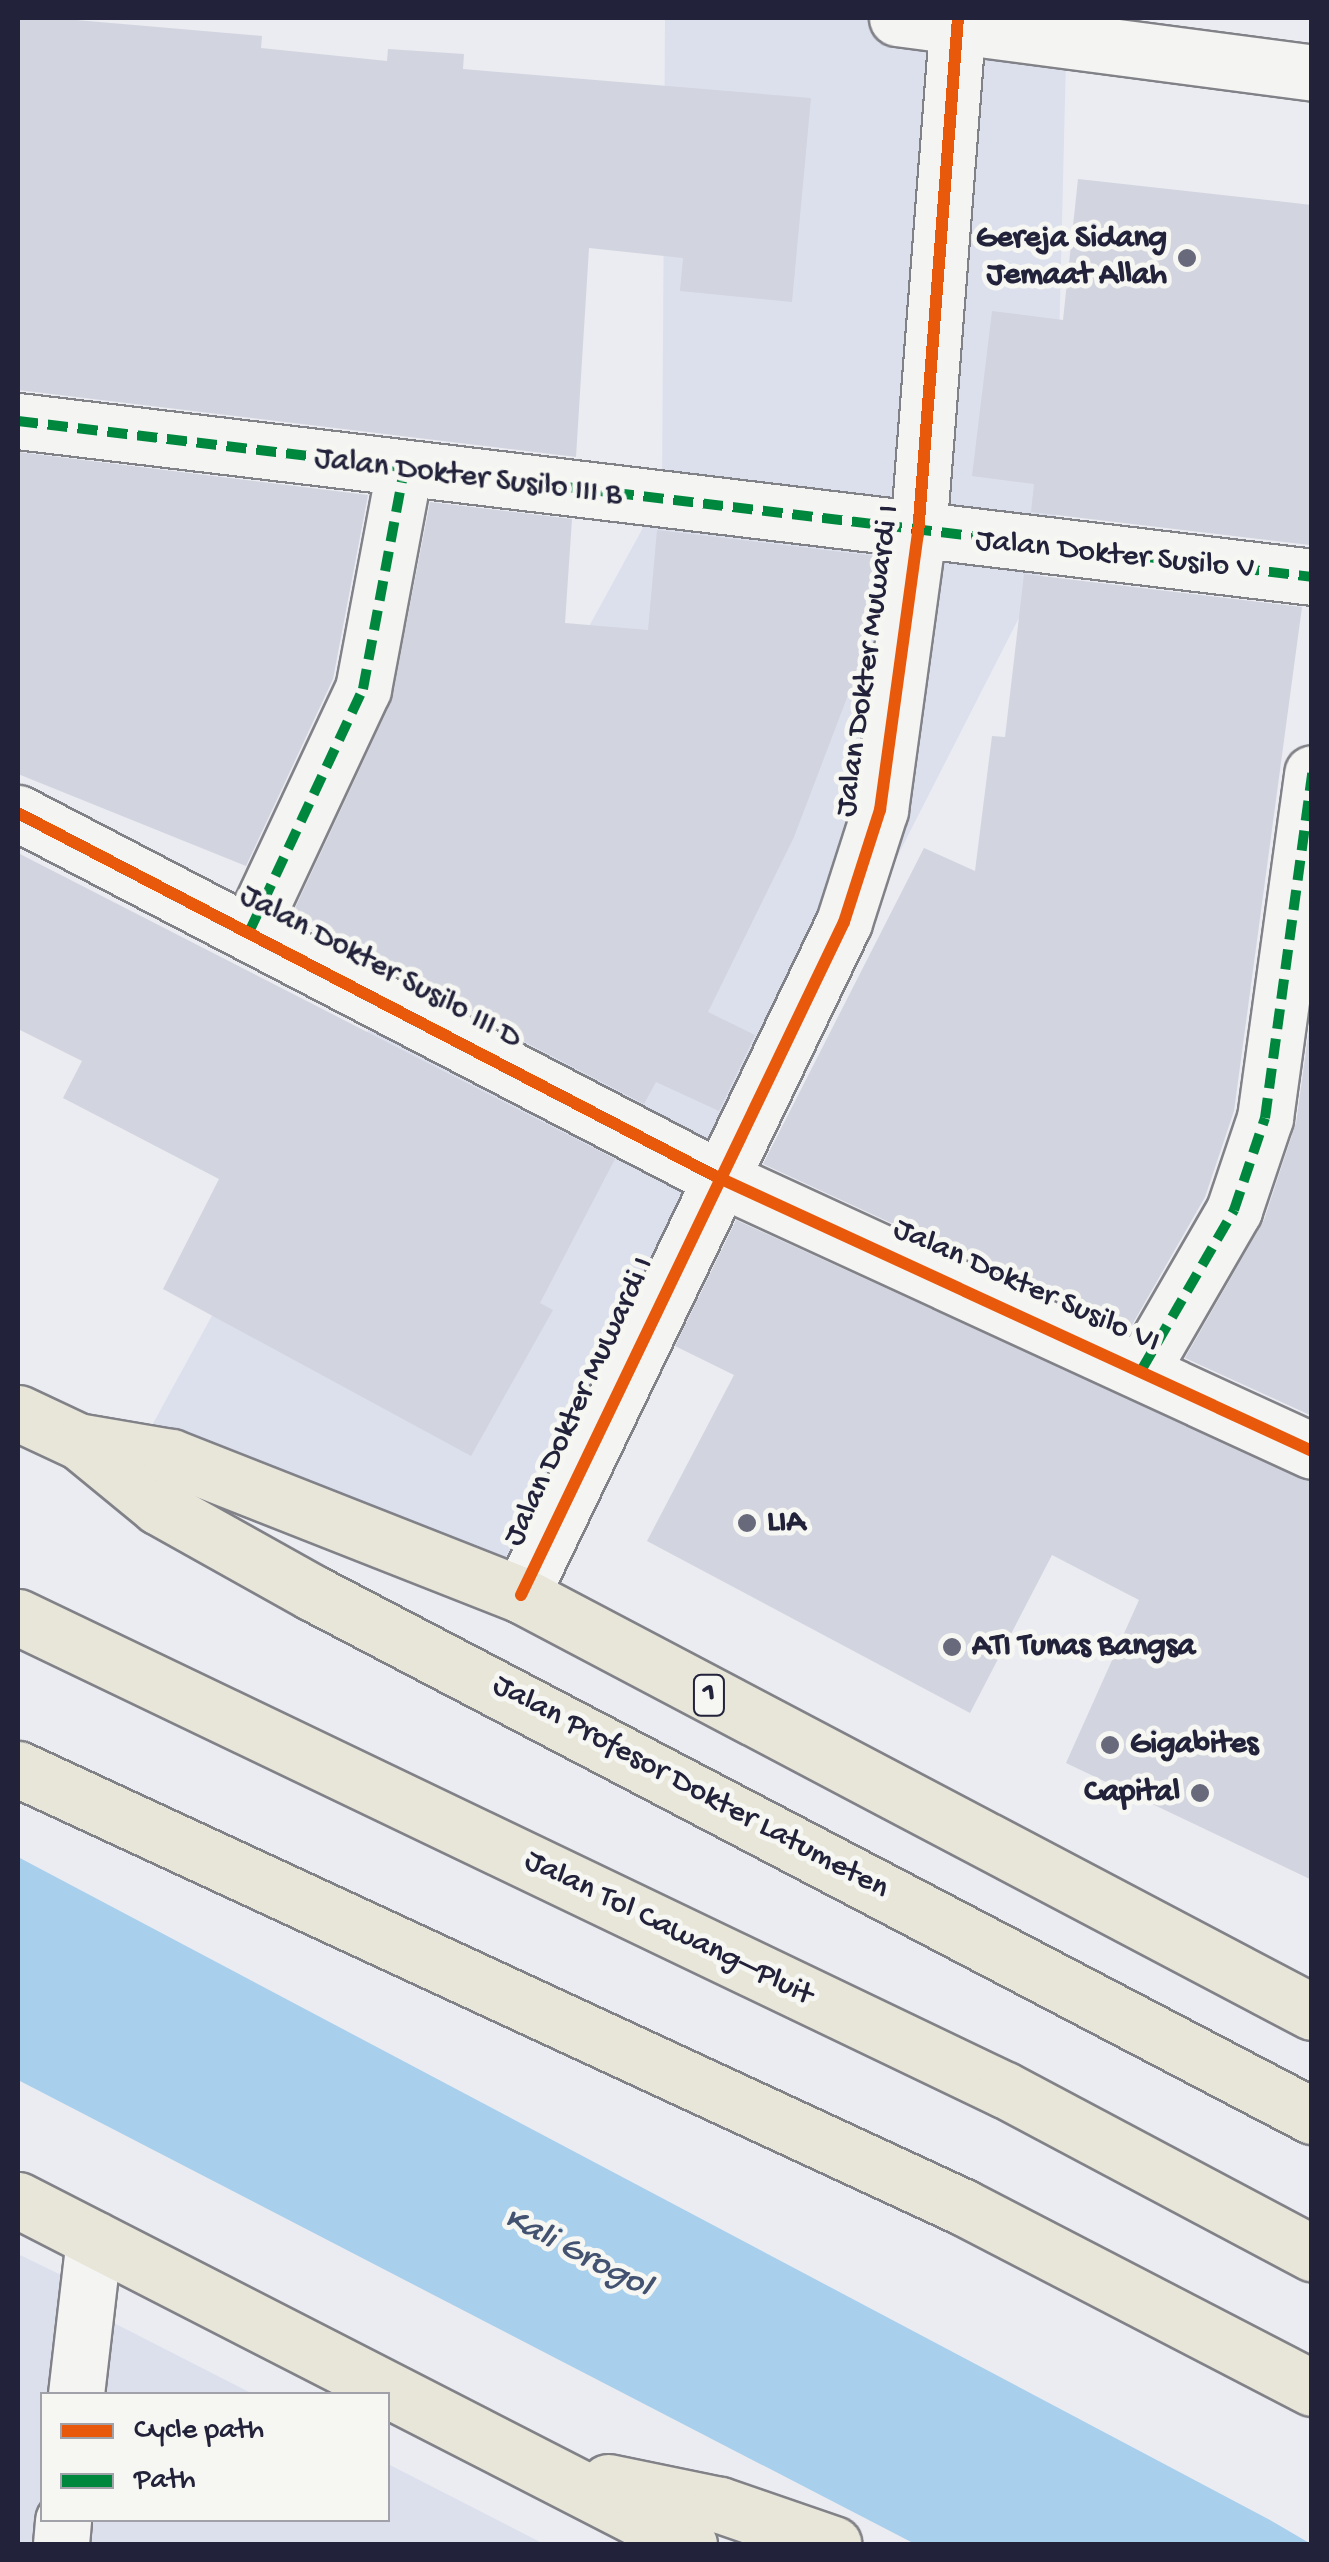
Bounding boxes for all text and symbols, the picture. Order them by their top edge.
place label: Gereja Sidang Jemaat Allah [976,221,1167,296]
marker: Gereja Sidang Jemaat Allah [1176,247,1198,269]
street label: Jalan Dokter Susilo III B [312,440,624,516]
street label: Jalan Dokter Muwardi I [828,503,910,819]
street label: Jalan Dokter Susilo V [974,522,1256,590]
street label: Jalan Dokter Susilo III D [232,877,528,1059]
street label: Jalan Dokter Susilo VI [887,1211,1165,1363]
street label: Jalan Dokter Muwardi I [496,1251,664,1553]
place label: LIA [767,1504,805,1542]
marker: LIA [736,1512,758,1534]
place label: ATI Tunas Bangsa [972,1628,1195,1666]
marker: ATI Tunas Bangsa [941,1636,963,1658]
street label: Jalan Profesor Dokter Latumeten [485,1667,895,1909]
road number: 1 [692,1670,726,1720]
place label: Gigabites [1130,1726,1258,1764]
marker: Gigabites [1099,1734,1121,1756]
place label: Capital [1084,1774,1180,1812]
marker: Capital [1189,1782,1211,1804]
street label: Jalan Tol Cawang–Pluit [517,1842,819,2016]
water label: Kali Grogol [496,2199,658,2309]
legend [40,2392,390,2522]
text: Cycle path [134,2414,264,2449]
text: Path [134,2464,196,2499]

